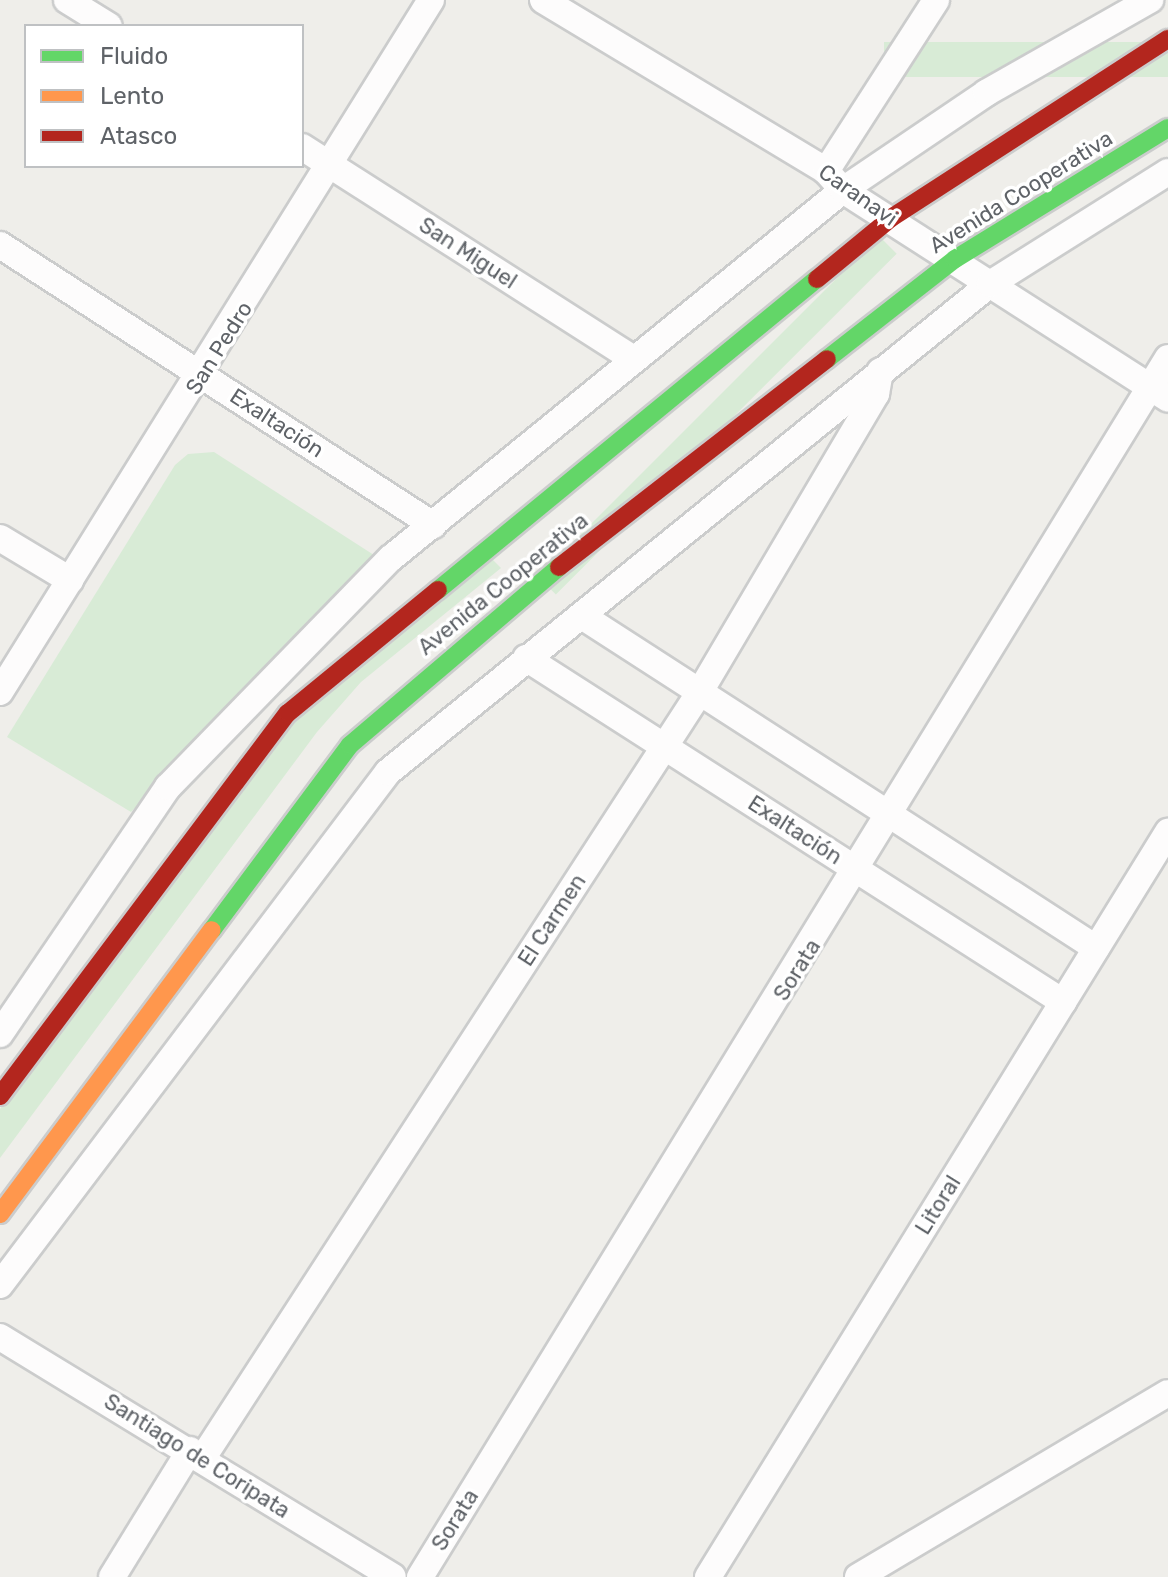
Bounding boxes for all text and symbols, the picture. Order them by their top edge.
legend [24,24,304,168]
text: Fluido [100,42,168,70]
text: Lento [100,82,164,110]
text: Atasco [100,122,177,150]
street label: Avenida Cooperativa [925,125,1117,259]
street label: Caranavi [814,158,902,232]
street label: San Miguel [414,212,522,294]
street label: San Pedro [180,297,258,399]
street label: Exaltación [225,383,329,463]
street label: Avenida Cooperativa [413,507,593,661]
street label: Exaltación [743,790,847,870]
street label: El Carmen [512,869,592,971]
street label: Sorata [768,934,826,1006]
street label: Litoral [910,1171,966,1239]
street label: Santiago de Coripata [99,1388,295,1524]
street label: Sorata [426,1484,484,1556]

